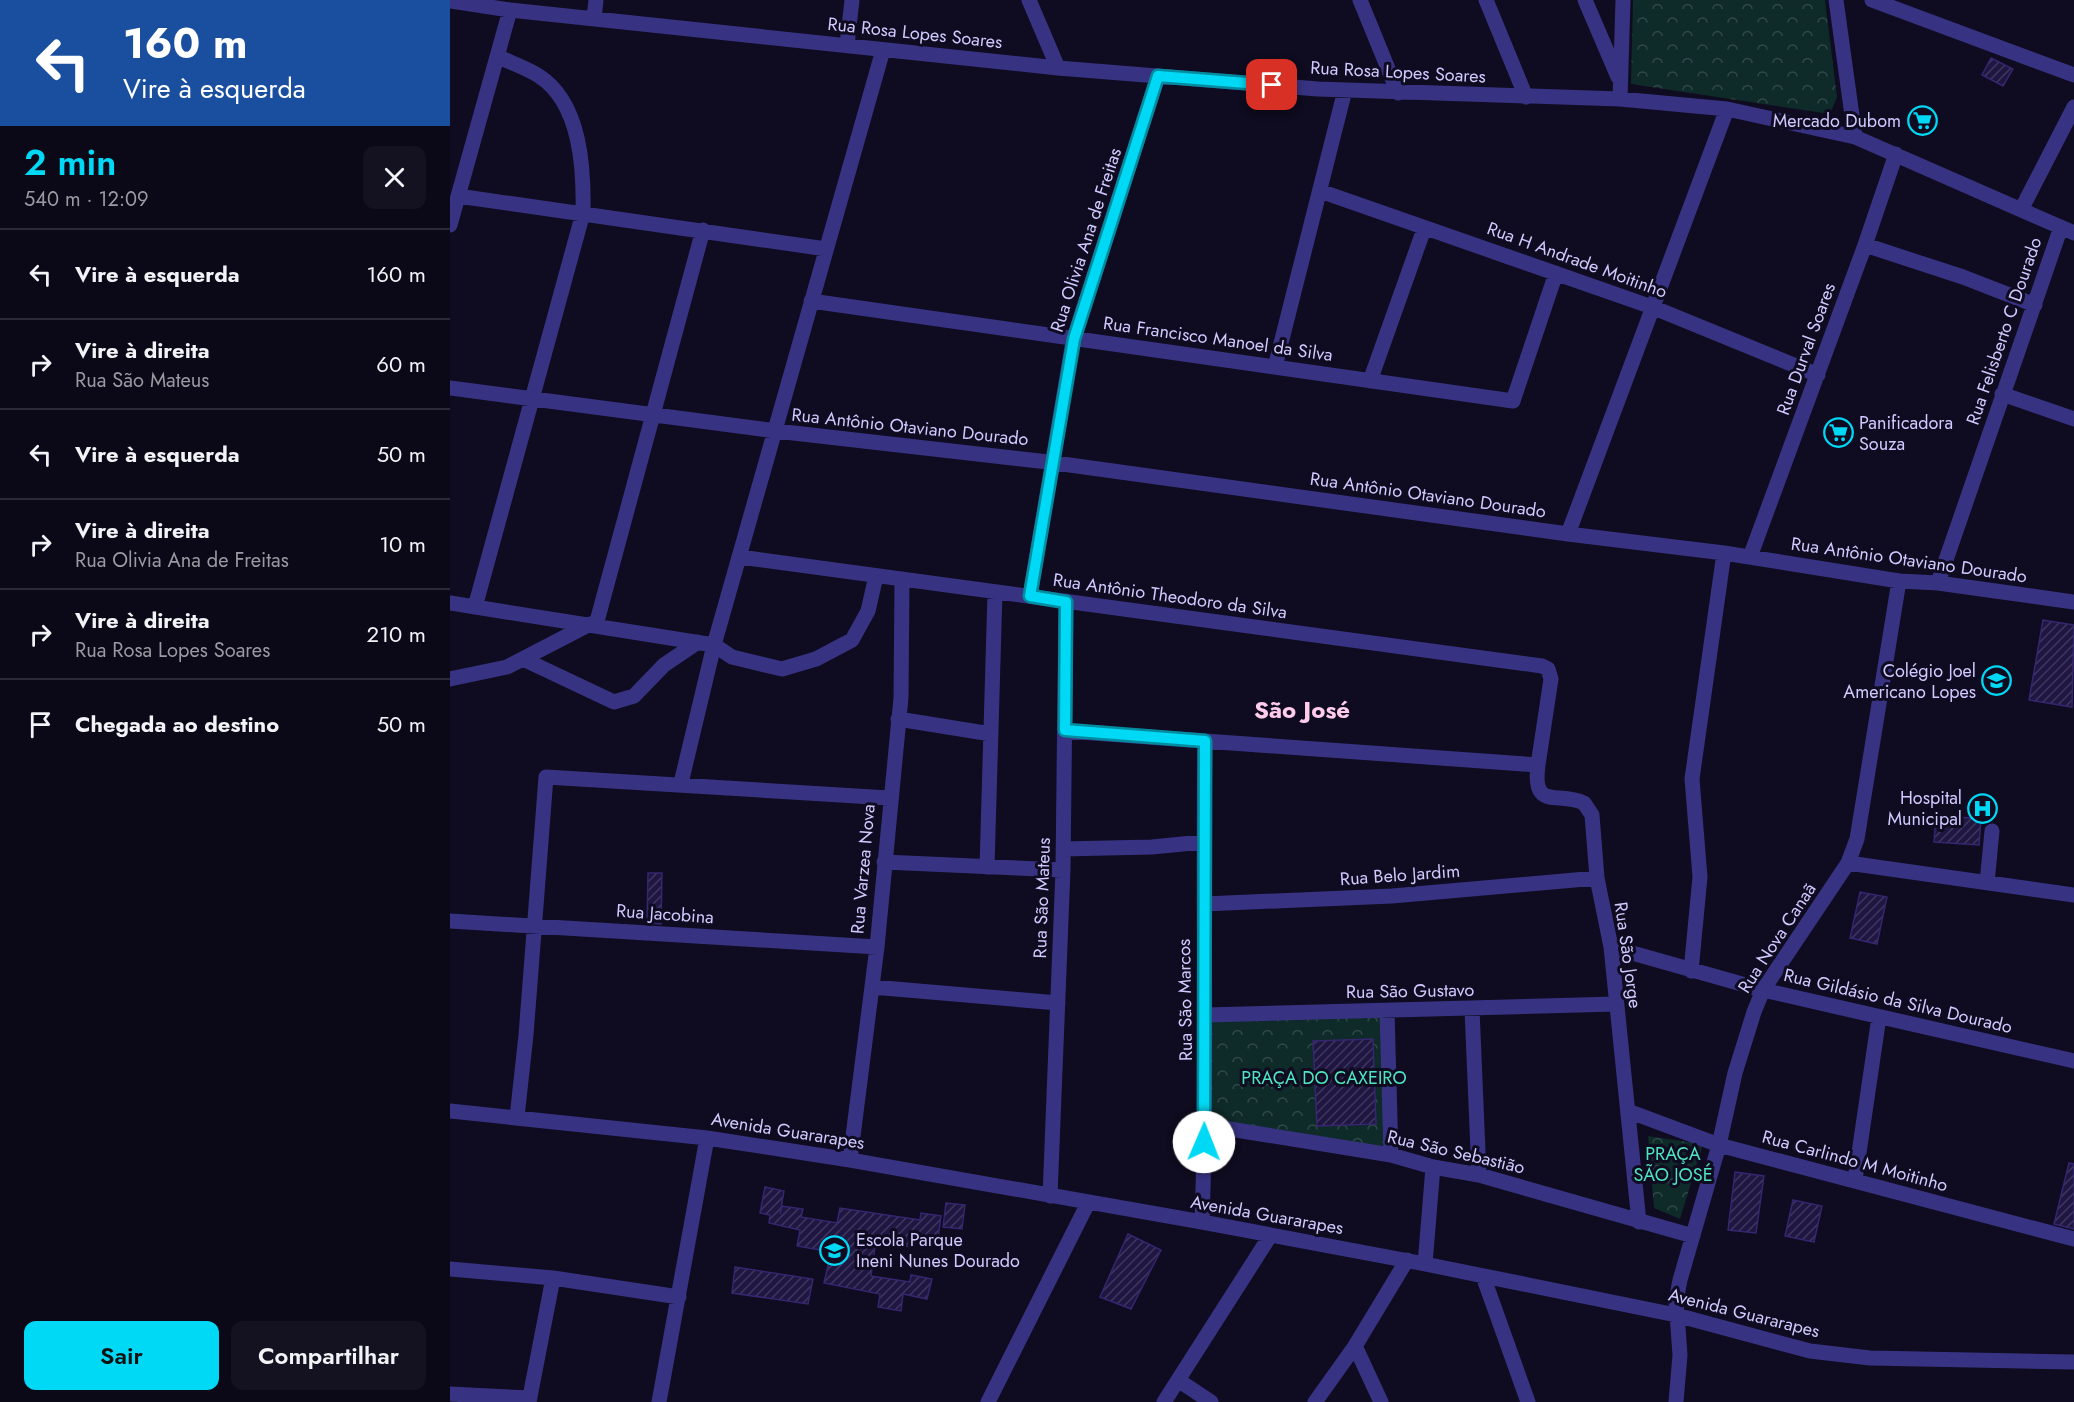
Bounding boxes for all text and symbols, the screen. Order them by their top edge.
street label: Rua Rosa Lopes Soares [826,11,1004,55]
text: 160 m [123,13,247,74]
icon: left [24,24,102,102]
street label: Rua Rosa Lopes Soares [1310,54,1486,90]
pin [1246,59,1297,110]
icon: arrive [1255,68,1288,101]
text: Vire à esquerda [123,69,306,108]
supermarket icon: Mercado Dubom [1906,105,1938,137]
place label: Mercado Dubom [1773,108,1901,134]
text: 2 min [24,136,116,188]
street label: Rua Olivia Ana de Freitas [1044,145,1128,335]
button: close [363,146,426,209]
text: 540 m · 12:09 [24,185,148,214]
street label: Rua H Andrade Moitinho [1483,215,1671,305]
street label: Rua Felisberto C Dourado [1960,234,2048,428]
icon: left [24,258,57,291]
text: Vire à esquerda [75,258,240,290]
text: 160 m [366,258,426,290]
street label: Rua Durval Soares [1770,279,1842,419]
street label: Rua Francisco Manoel da Silva [1101,310,1335,368]
text: Vire à direita [75,334,210,366]
icon: right [24,348,57,381]
text: 60 m [376,348,426,380]
text: Rua São Mateus [75,366,209,395]
street label: Rua Antônio Otaviano Dourado [790,402,1030,452]
place label: Panificadora Souza [1859,410,1953,457]
supermarket icon: Panificadora Souza [1822,417,1854,449]
icon: left [24,438,57,471]
text: Vire à esquerda [75,438,240,470]
text: 50 m [377,438,426,470]
street label: Rua Antônio Otaviano Dourado [1308,466,1548,524]
text: Vire à direita [75,514,210,546]
icon: right [24,528,57,561]
text: 10 m [379,528,426,560]
street label: Rua Antônio Otaviano Dourado [1789,531,2029,589]
text: Rua Olivia Ana de Freitas [75,546,289,575]
street label: Rua Antônio Theodoro da Silva [1051,567,1289,625]
text: Vire à direita [75,604,210,636]
icon: right [24,618,57,651]
text: 210 m [367,618,426,650]
text: Rua Rosa Lopes Soares [75,636,270,665]
place label: Colégio Joel Americano Lopes [1843,658,1976,705]
school or university icon: Colégio Joel Americano Lopes [1981,665,2013,697]
district label: São José [1254,692,1350,727]
icon: arrive [24,708,57,741]
text: Chegada ao destino [75,708,279,740]
text: 50 m [377,708,426,740]
place label: Hospital Municipal [1887,785,1962,832]
hospital icon: Hospital Municipal [1967,792,1999,824]
street label: Rua Varzea Nova [844,803,882,935]
street label: Rua São Mateus [1027,837,1057,959]
street label: Rua Belo Jardim [1339,858,1461,892]
street label: Rua Nova Canaã [1732,878,1822,998]
street label: Rua Jacobina [615,898,715,930]
street label: Rua São Jorge [1608,900,1648,1010]
street label: Rua São Marcos [1171,939,1199,1061]
street label: Rua Gildásio da Silva Dourado [1781,962,2015,1040]
street label: Rua São Gustavo [1346,977,1475,1005]
park label: PRAÇA DO CAXEIRO [1241,1065,1407,1091]
street label: Avenida Guararapes [709,1106,867,1156]
position arrow [1172,1110,1236,1174]
street label: Rua São Sebastião [1385,1124,1527,1180]
street label: Rua Carlindo M Moitinho [1759,1124,1951,1198]
park label: PRAÇA SÃO JOSÉ [1633,1141,1713,1188]
street label: Avenida Guararapes [1188,1189,1346,1241]
place label: Escola Parque Ineni Nunes Dourado [856,1227,1020,1274]
school or university icon: Escola Parque Ineni Nunes Dourado [819,1234,851,1266]
street label: Avenida Guararapes [1666,1282,1822,1344]
button: Sair [24,1321,219,1390]
button: Compartilhar [231,1321,426,1390]

